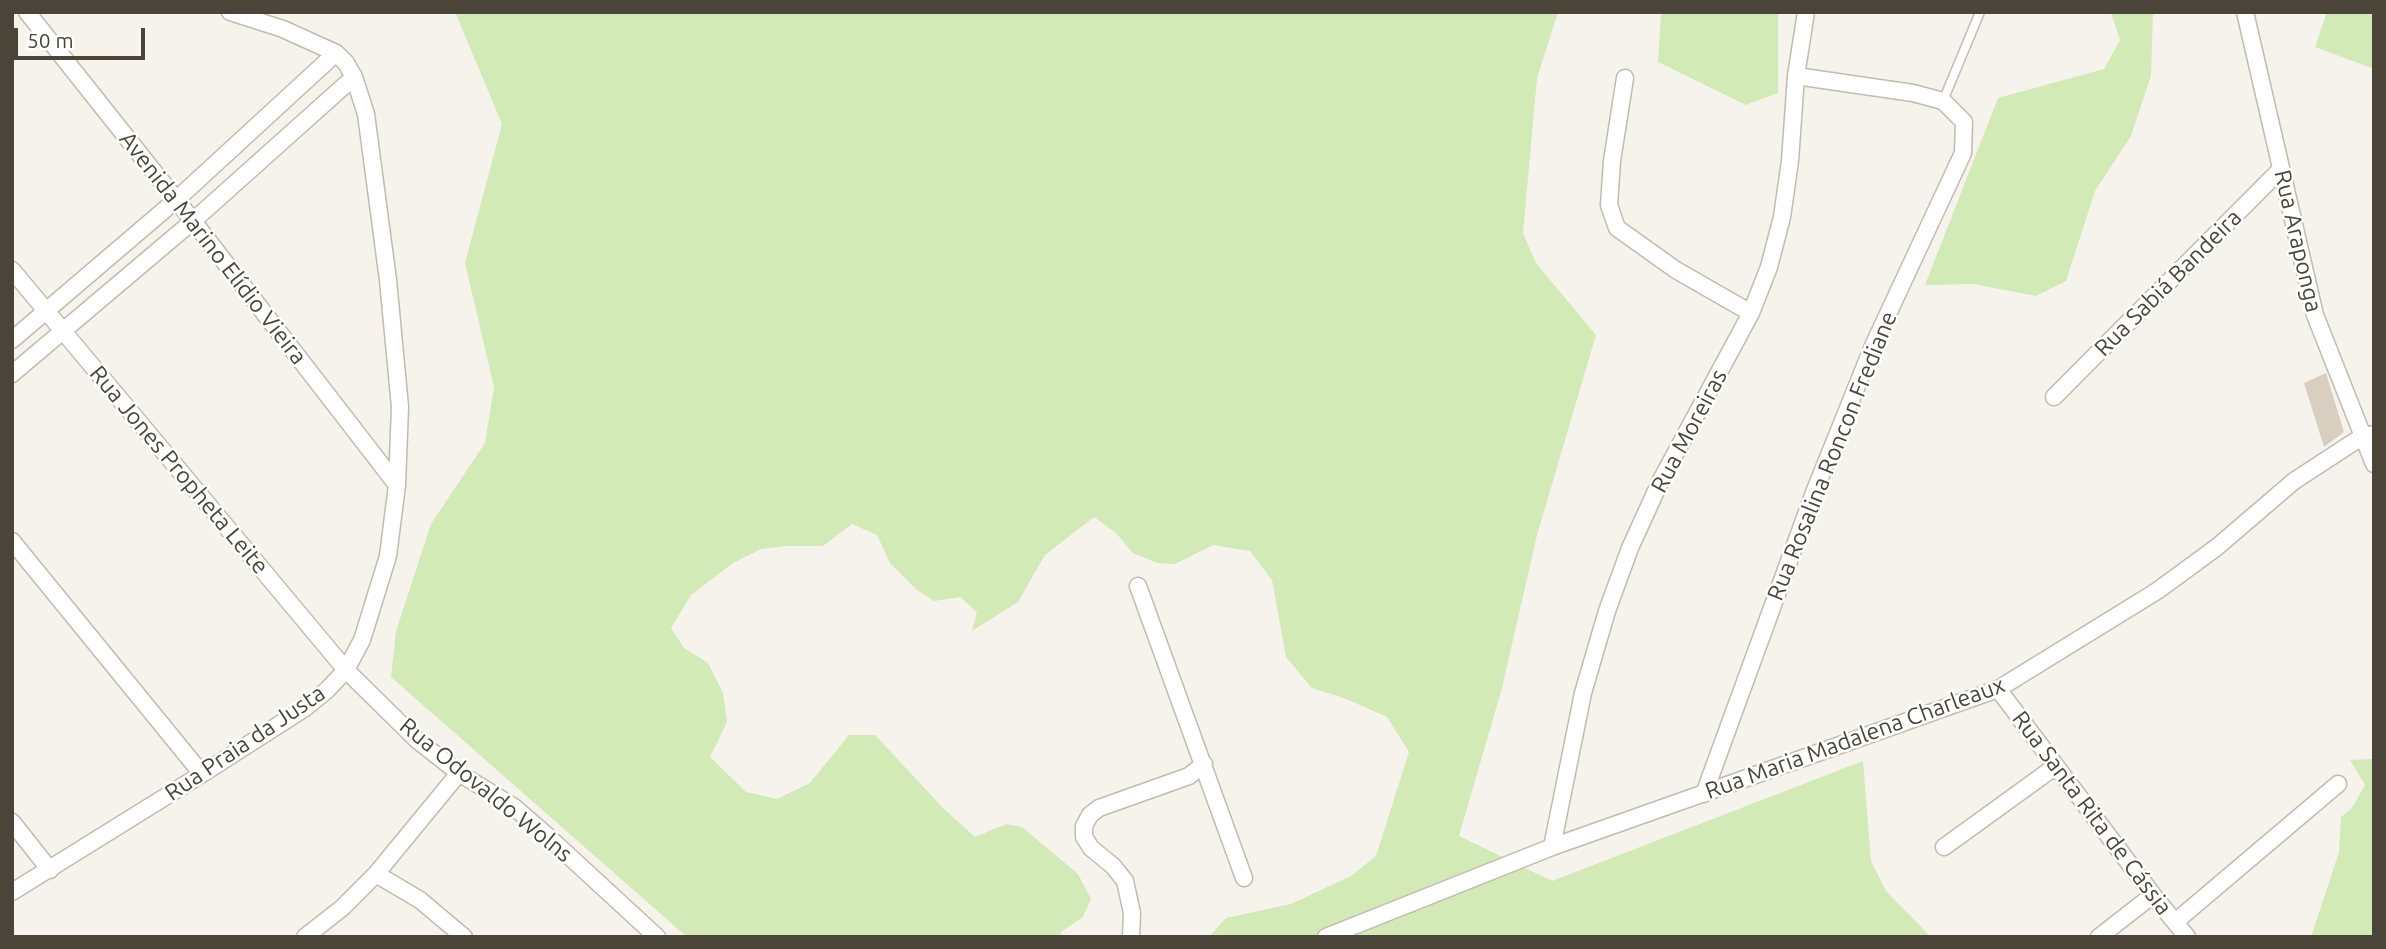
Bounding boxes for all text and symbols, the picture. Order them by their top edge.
scale bar [18,14,149,58]
text: 50 m [27,28,74,52]
street label: Avenida Marino Elídio Vieira [114,126,312,370]
street label: Rua Araponga [2268,167,2328,315]
street label: Rua Sabiá Bandeira [2089,204,2247,362]
street label: Rua Rosalina Roncon Frediane [1761,308,1903,604]
street label: Rua Jones Propheta Leite [84,360,274,580]
street label: Rua Moreiras [1645,365,1733,497]
street label: Rua Maria Madalena Charleaux [1701,671,2009,805]
street label: Rua Praia da Justa [160,679,330,807]
street label: Rua Santa Rita de Cássia [2006,705,2178,921]
street label: Rua Odovaldo Wolns [394,712,578,868]

